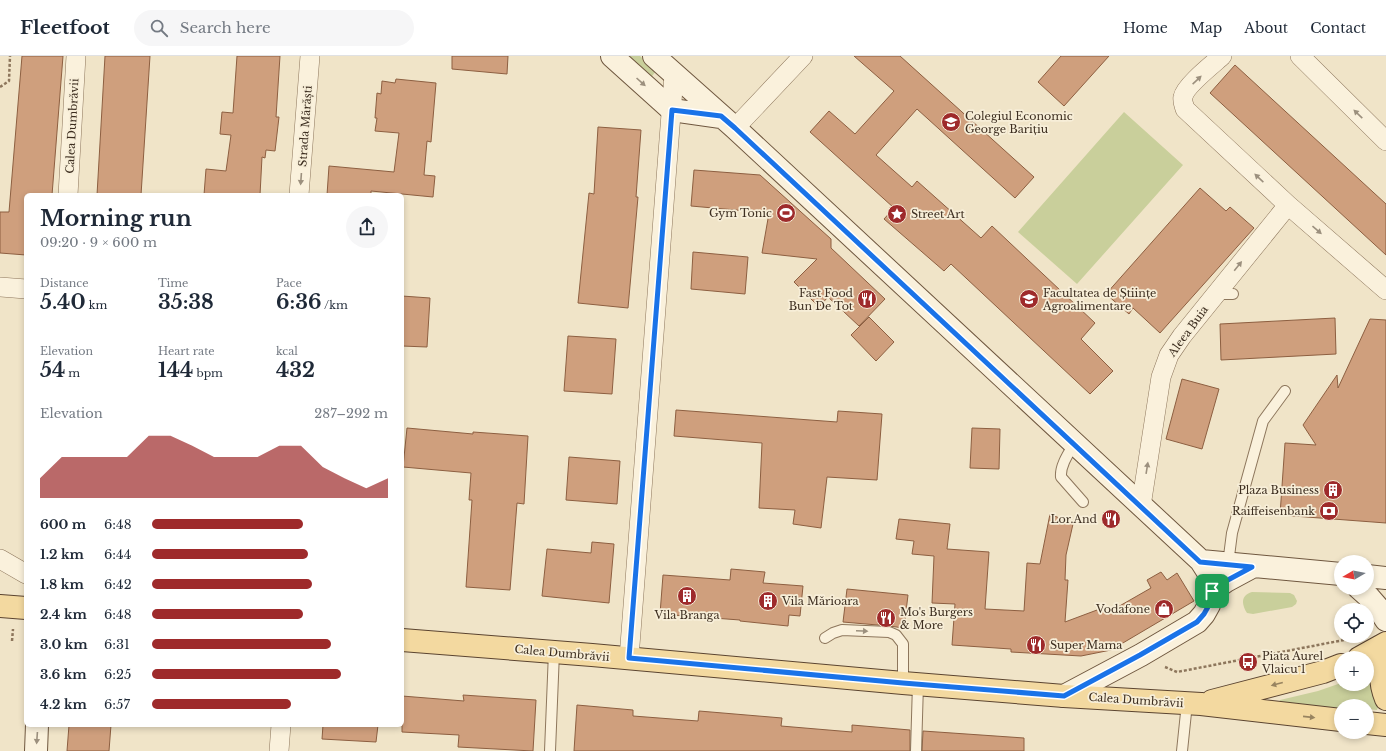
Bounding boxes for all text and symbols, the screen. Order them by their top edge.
search box [134,10,414,46]
text: Fleetfoot [20,16,110,39]
icon: search [148,17,170,39]
text: Search here [180,18,271,37]
text: Home [1123,19,1168,37]
text: Map [1190,19,1222,37]
text: About [1244,19,1288,37]
text: Contact [1310,19,1366,37]
one-way arrow [1192,76,1201,85]
one-way arrow [636,77,646,87]
street label: Calea Dumbrăvii [63,78,81,174]
street label: Strada Mărăști [295,85,315,167]
place label: Colegiul Economic George Barițiu [965,109,1073,136]
one-way arrow [1353,109,1363,119]
school or university icon: Colegiul Economic George Barițiu [940,111,962,133]
one-way arrow [297,173,304,185]
one-way arrow [1254,173,1264,183]
sports icon: Gym Tonic [775,202,797,224]
place icon: Street Art [886,203,908,225]
text: Morning run [40,205,192,232]
button: share [346,206,388,248]
place label: Gym Tonic [709,206,772,220]
place label: Street Art [911,207,966,221]
one-way arrow [1312,226,1322,235]
text: 09:20 · 9 × 600 m [40,234,157,251]
one-way arrow [1234,260,1243,271]
text: Distance [40,276,89,290]
text: Time [158,276,188,290]
text: Pace [276,276,302,290]
place label: Fast Food Bun De Tot [789,286,854,313]
place label: Facultatea de Științe Agroalimentare [1042,286,1156,313]
restaurant icon: Fast Food Bun De Tot [856,288,878,310]
school or university icon: Facultatea de Științe Agroalimentare [1018,288,1040,310]
text: 5.40 [40,290,85,314]
text: 35:38 [158,290,214,314]
text: 6:36 [276,290,321,314]
text: km [85,298,107,312]
text: /km [321,298,348,312]
street label: Aleea Buia [1164,302,1212,360]
text: Elevation [40,344,93,358]
text: Heart rate [158,344,215,358]
text: kcal [276,344,298,358]
text: 54 [40,358,65,382]
text: 144 [158,358,193,382]
text: 432 [276,358,315,382]
text: m [65,366,80,380]
text: bpm [193,366,223,380]
text: Elevation [40,405,103,422]
text: 287–292 m [314,405,388,422]
one-way arrow [1144,462,1150,474]
building icon: Plaza Business [1322,479,1344,501]
place label: Plaza Business [1238,483,1319,497]
bank icon: Raiffeisenbank [1318,500,1340,522]
place label: Raiffeisenbank [1232,504,1315,518]
restaurant icon: Lor.And [1100,508,1122,530]
place label: Lor.And [1051,512,1098,526]
text: 600 m [40,516,86,533]
text: 6:48 [104,516,132,533]
text: 1.2 km [40,546,84,563]
text: 6:44 [104,546,131,563]
north arrow [1334,555,1374,595]
map controls [1334,555,1374,739]
pin [1195,574,1229,608]
text: 1.8 km [40,576,84,593]
text: 6:42 [104,576,132,593]
icon: arrive [1201,580,1223,602]
building icon: Vila Branga [676,585,698,607]
building icon: Vila Mărioara [757,590,779,612]
place label: Vila Mărioara [781,594,860,608]
shop icon: Vodafone [1153,598,1175,620]
place label: Vodafone [1095,602,1150,616]
button: locate [1334,603,1374,643]
place label: Mo's Burgers & More [900,605,973,632]
text: 2.4 km [40,606,87,623]
text: 6:48 [104,606,132,623]
restaurant icon: Mo's Burgers & More [875,607,897,629]
place label: Vila Branga [653,608,720,622]
one-way arrow [856,628,869,634]
restaurant icon: Super Mama [1025,634,1047,656]
text: 3.0 km [40,636,88,653]
text: 6:31 [104,636,130,653]
place label: Super Mama [1050,638,1123,652]
street label: Calea Dumbrăvii [514,642,610,664]
place label: Piata Aurel Vlaicu 1 [1261,649,1323,676]
bus stop icon: Piata Aurel Vlaicu 1 [1237,651,1259,673]
button: + [1334,651,1374,691]
text: 3.6 km [40,666,87,683]
text: 6:25 [104,666,131,683]
one-way arrow [1271,681,1283,687]
street label: Calea Dumbrăvii [1088,690,1184,710]
text: 4.2 km [40,696,87,713]
text: 6:57 [104,696,130,713]
button: − [1334,699,1374,739]
one-way arrow [1303,714,1315,720]
one-way arrow [33,732,40,744]

